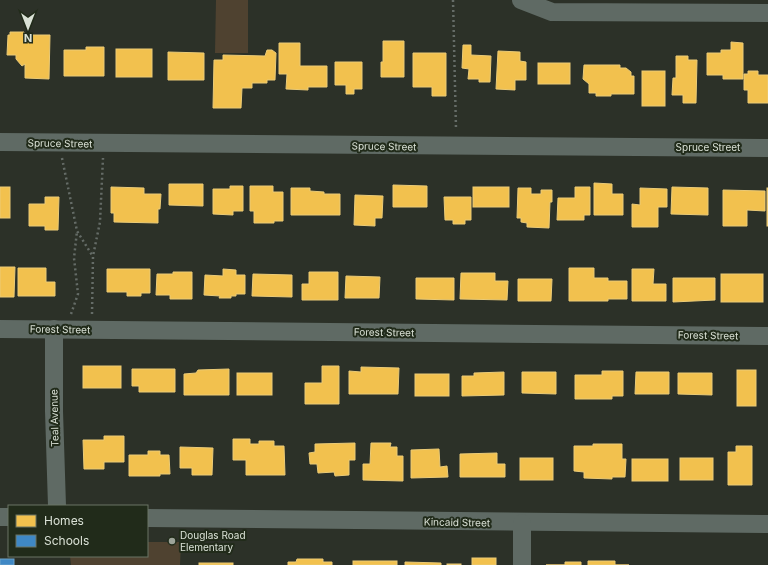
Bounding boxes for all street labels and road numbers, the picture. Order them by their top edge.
street label: Spruce Street [28,136,93,150]
street label: Spruce Street [352,139,417,153]
street label: Spruce Street [676,141,741,153]
street label: Forest Street [30,322,91,336]
street label: Forest Street [354,325,415,339]
street label: Forest Street [678,328,739,342]
street label: Teal Avenue [47,389,61,447]
street label: Kincaid Street [424,515,491,529]

